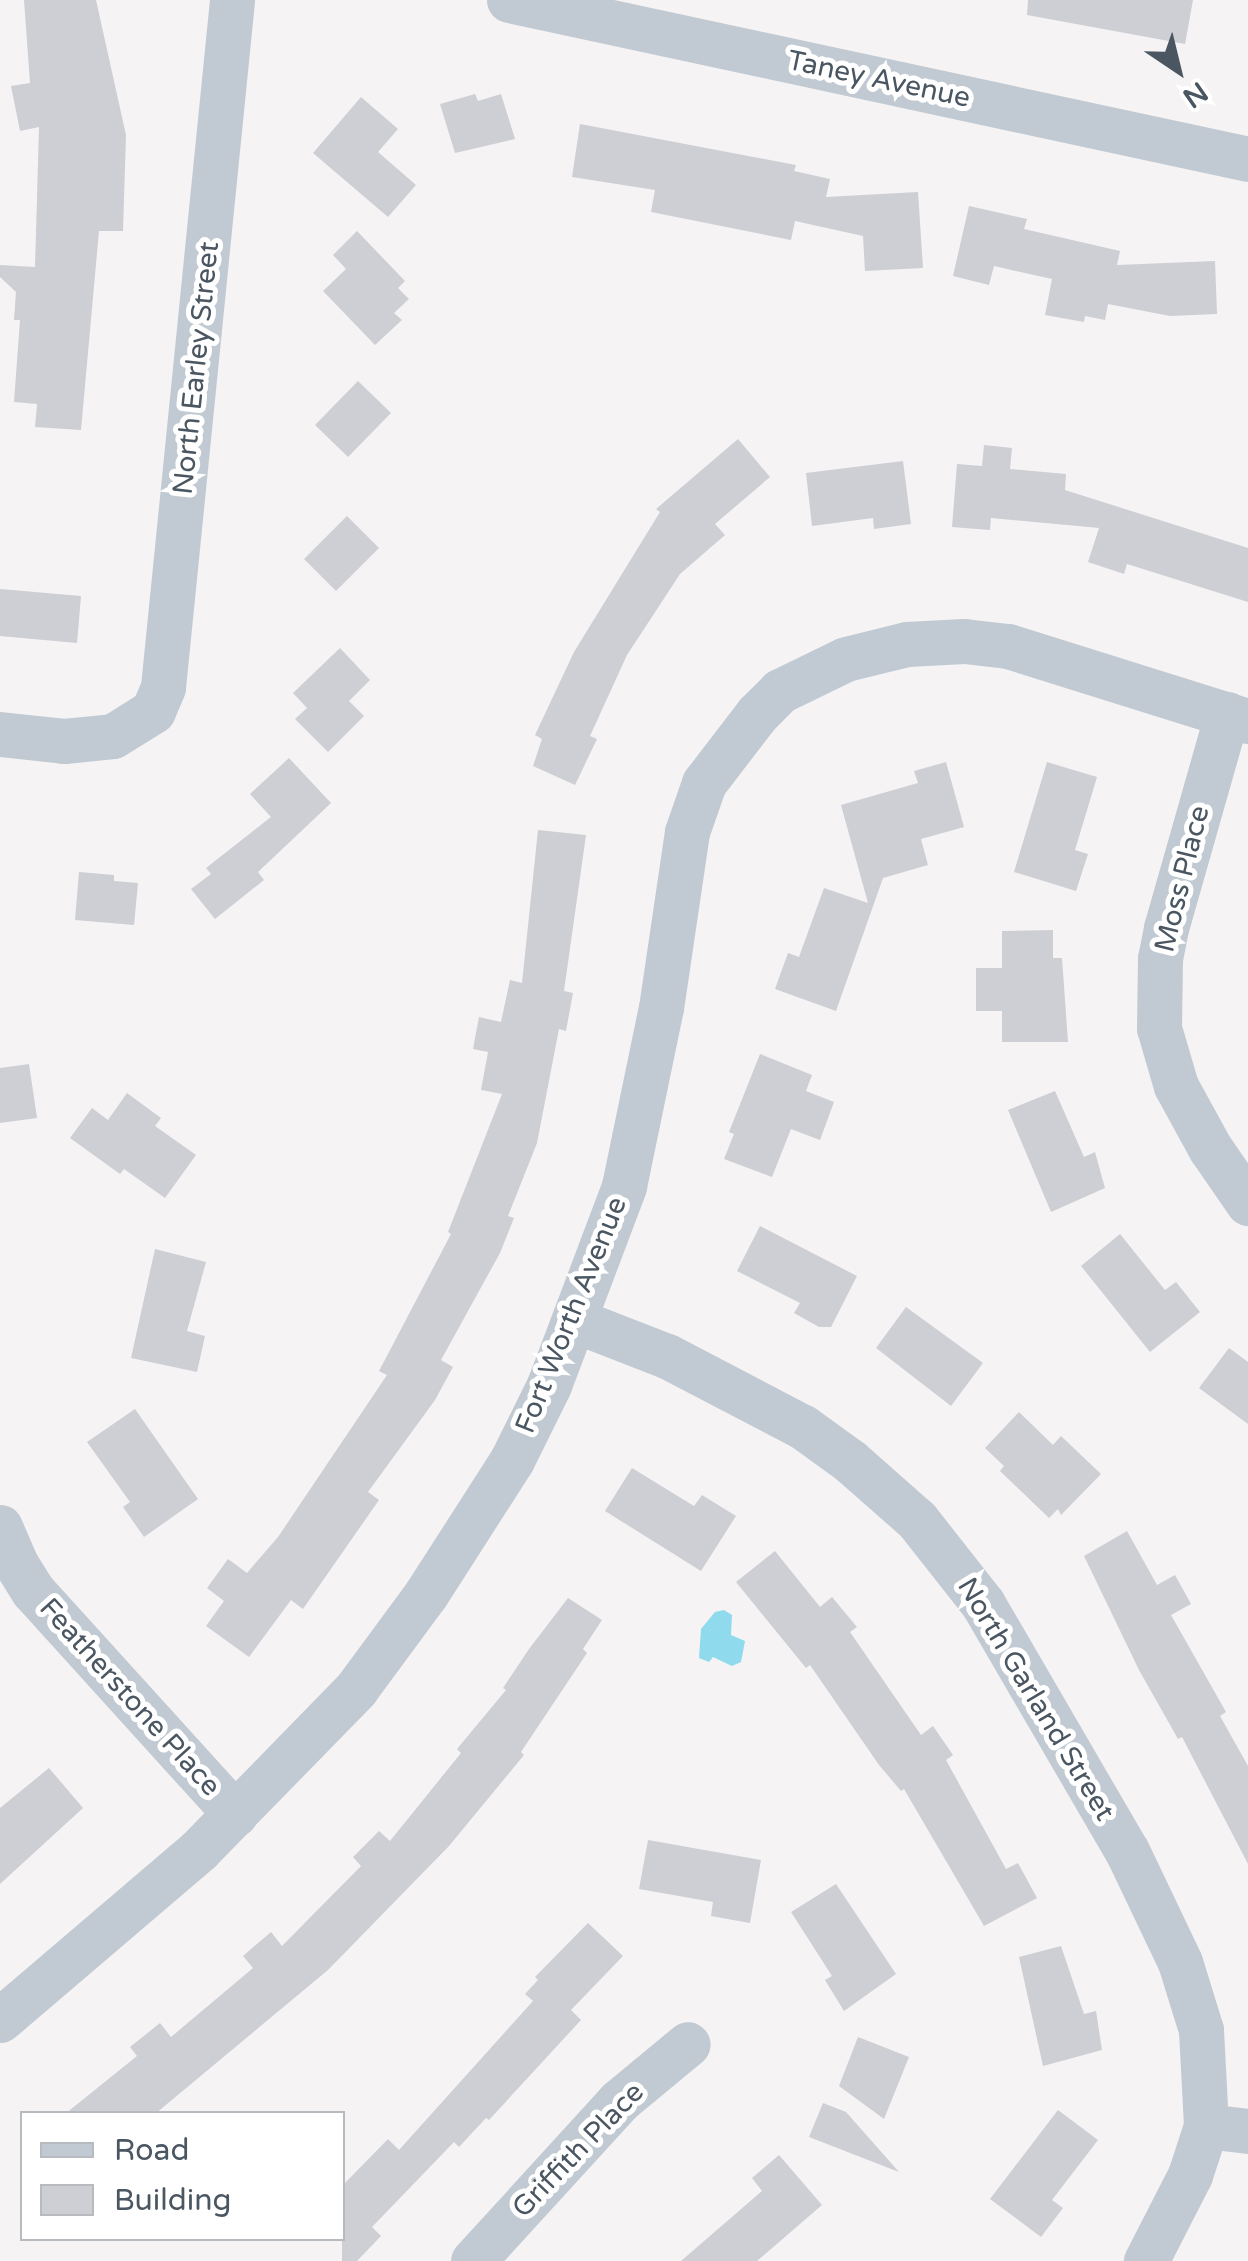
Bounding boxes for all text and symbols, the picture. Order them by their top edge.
north arrow [1128,20,1228,120]
street label: Taney Avenue [785,43,973,115]
text: N [1176,74,1214,115]
street label: North Earley Street [166,240,226,496]
street label: Moss Place [1148,802,1216,956]
street label: Fort Worth Avenue [508,1192,634,1438]
street label: North Garland Street [950,1572,1122,1826]
street label: Featherstone Place [32,1591,228,1803]
street label: Griffith Place [505,2075,651,2225]
legend [20,2111,345,2241]
text: Road [114,2132,189,2169]
text: Building [114,2182,231,2219]

